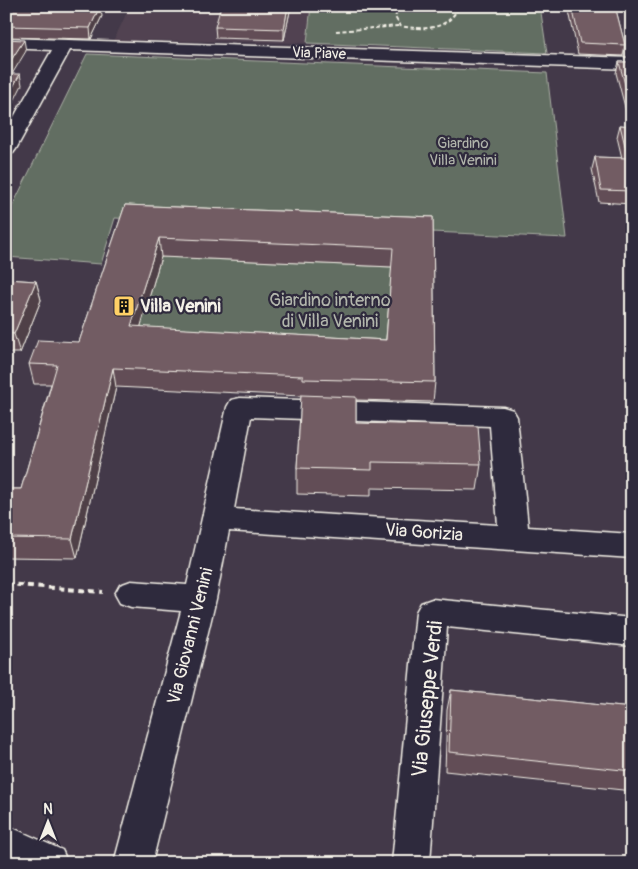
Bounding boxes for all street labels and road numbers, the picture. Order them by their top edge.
street label: Via Piave [292,43,347,64]
street label: Via Gorizia [384,518,464,547]
street label: Via Giovanni Venini [162,565,219,707]
street label: Via Giuseppe Verdi [406,619,449,779]

